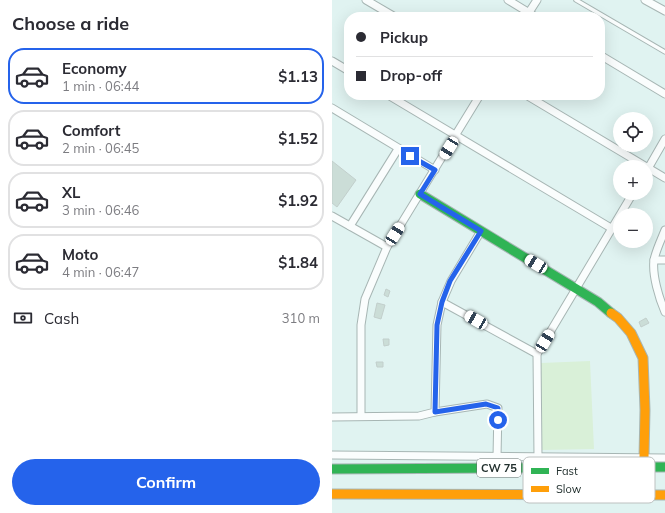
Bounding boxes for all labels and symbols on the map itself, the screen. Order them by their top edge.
car [438,135,460,161]
route end [401,147,419,165]
car [384,221,406,247]
car [523,253,549,275]
car [463,309,489,331]
car [534,328,556,354]
route start [489,411,507,429]
legend [523,457,655,503]
road number: CW 75 [477,459,521,477]
text: Fast [556,464,578,478]
text: Slow [556,482,582,496]

